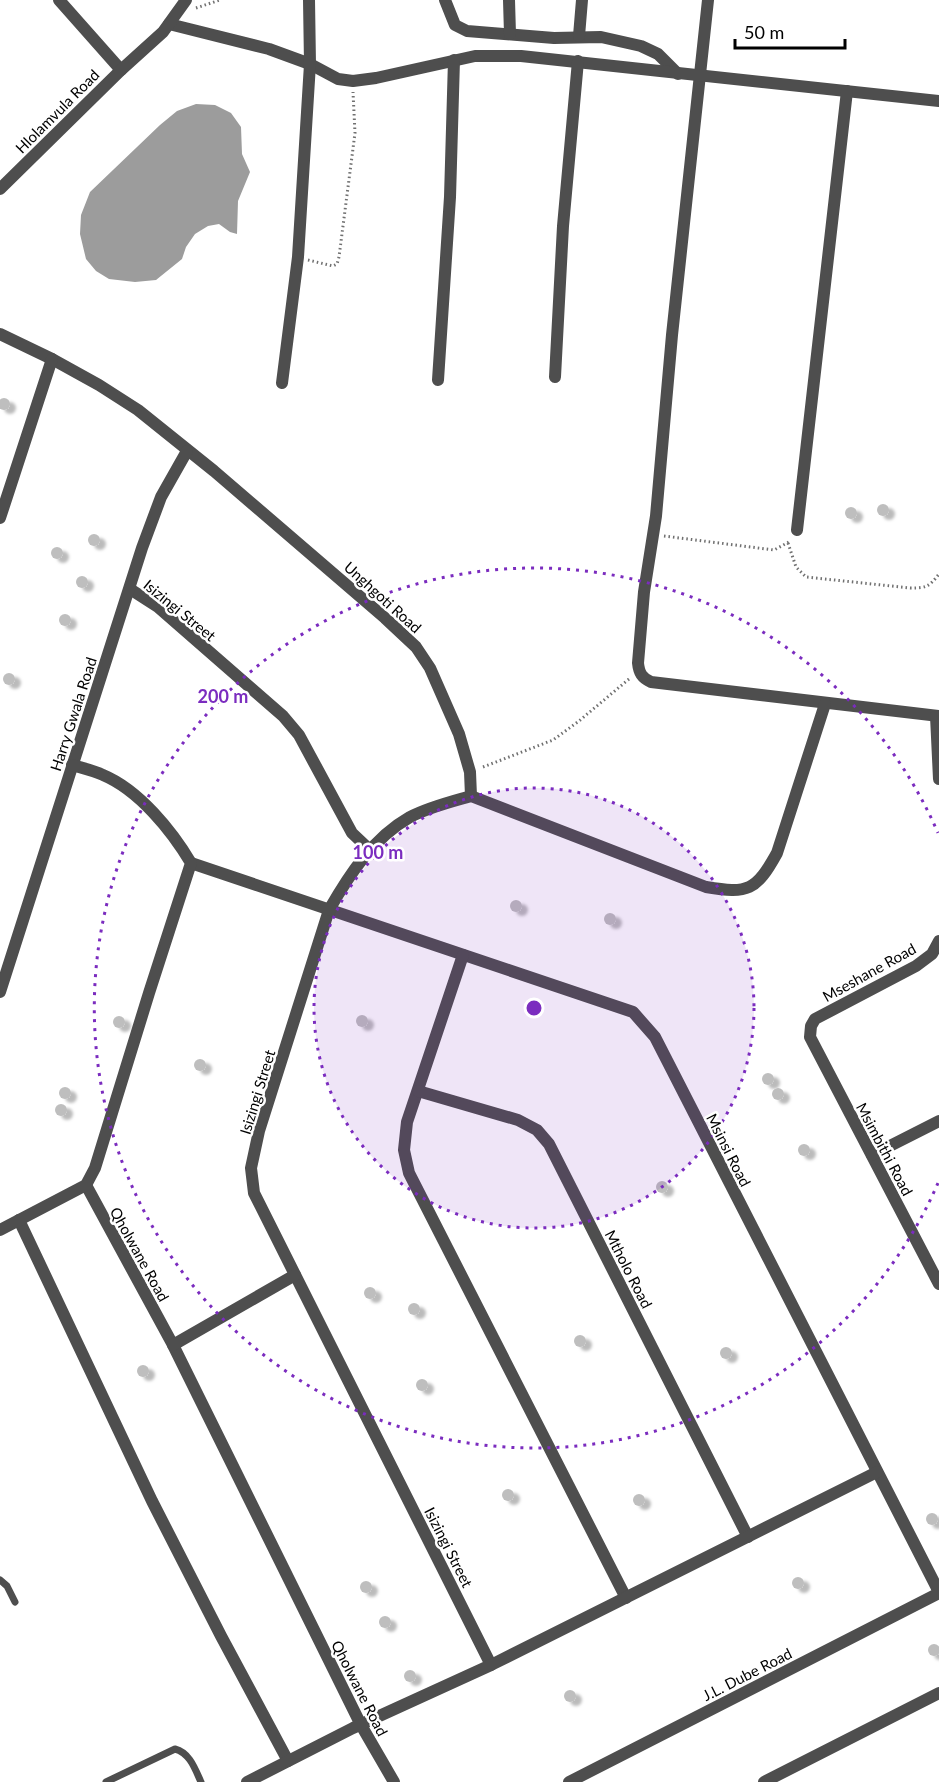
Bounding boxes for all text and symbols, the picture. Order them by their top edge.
scale bar [735,12,844,50]
text: 50 m [744,21,784,43]
street label: Hlolamvula Road [11,65,103,157]
street label: Unghgoti Road [341,558,425,636]
street label: Isizingi Street [140,575,220,645]
street label: Harry Gwala Road [46,655,100,773]
text: 200 m [198,685,248,707]
text: 100 m [353,841,403,863]
street label: Mseshane Road [819,939,919,1005]
centre of rings [524,998,544,1018]
street label: Isizingi Street [236,1047,279,1136]
street label: Msimbithi Road [853,1099,917,1199]
street label: Msinsi Road [703,1111,755,1189]
street label: Qholwane Road [107,1204,173,1304]
street label: Mtholo Road [602,1227,656,1311]
street label: Isizingi Street [421,1504,477,1591]
street label: Qholwane Road [328,1637,392,1739]
street label: J.L. Dube Road [699,1644,795,1704]

